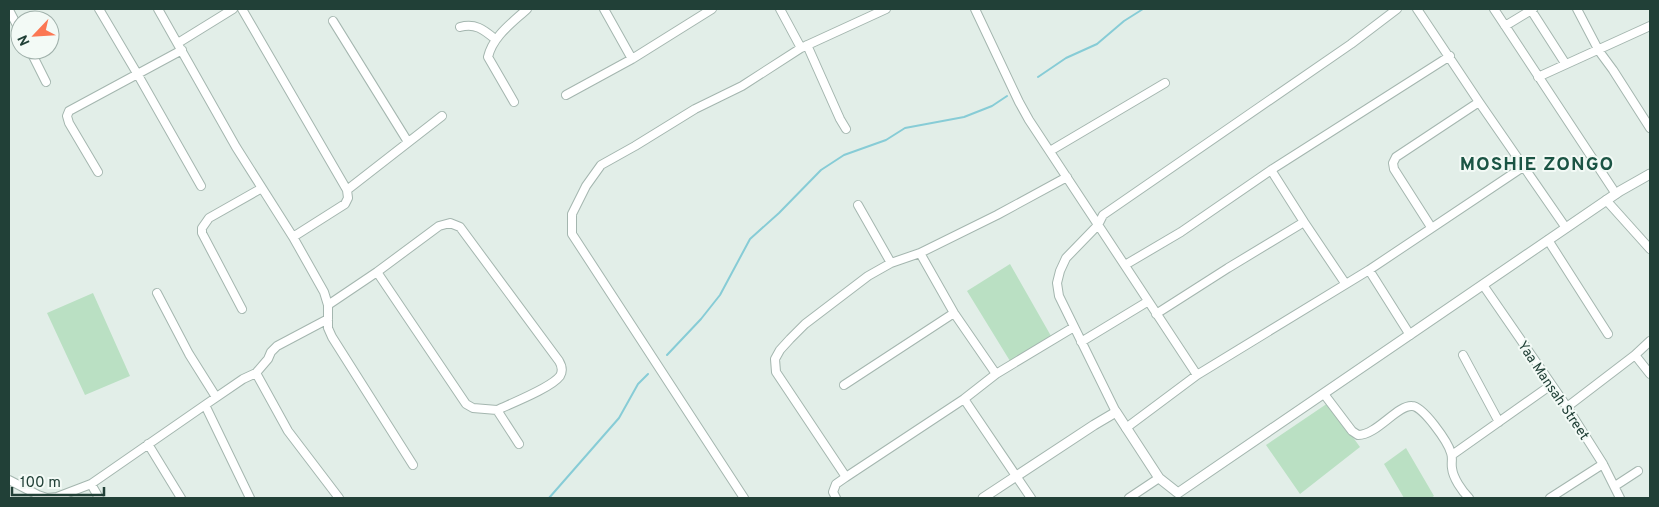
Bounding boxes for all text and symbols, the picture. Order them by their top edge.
north arrow [10,10,60,60]
text: N [15,32,34,48]
district label: MOSHIE ZONGO [1460,153,1614,177]
street label: Yaa Mansah Street [1513,338,1592,444]
scale bar [12,464,105,496]
text: 100 m [20,474,61,493]

